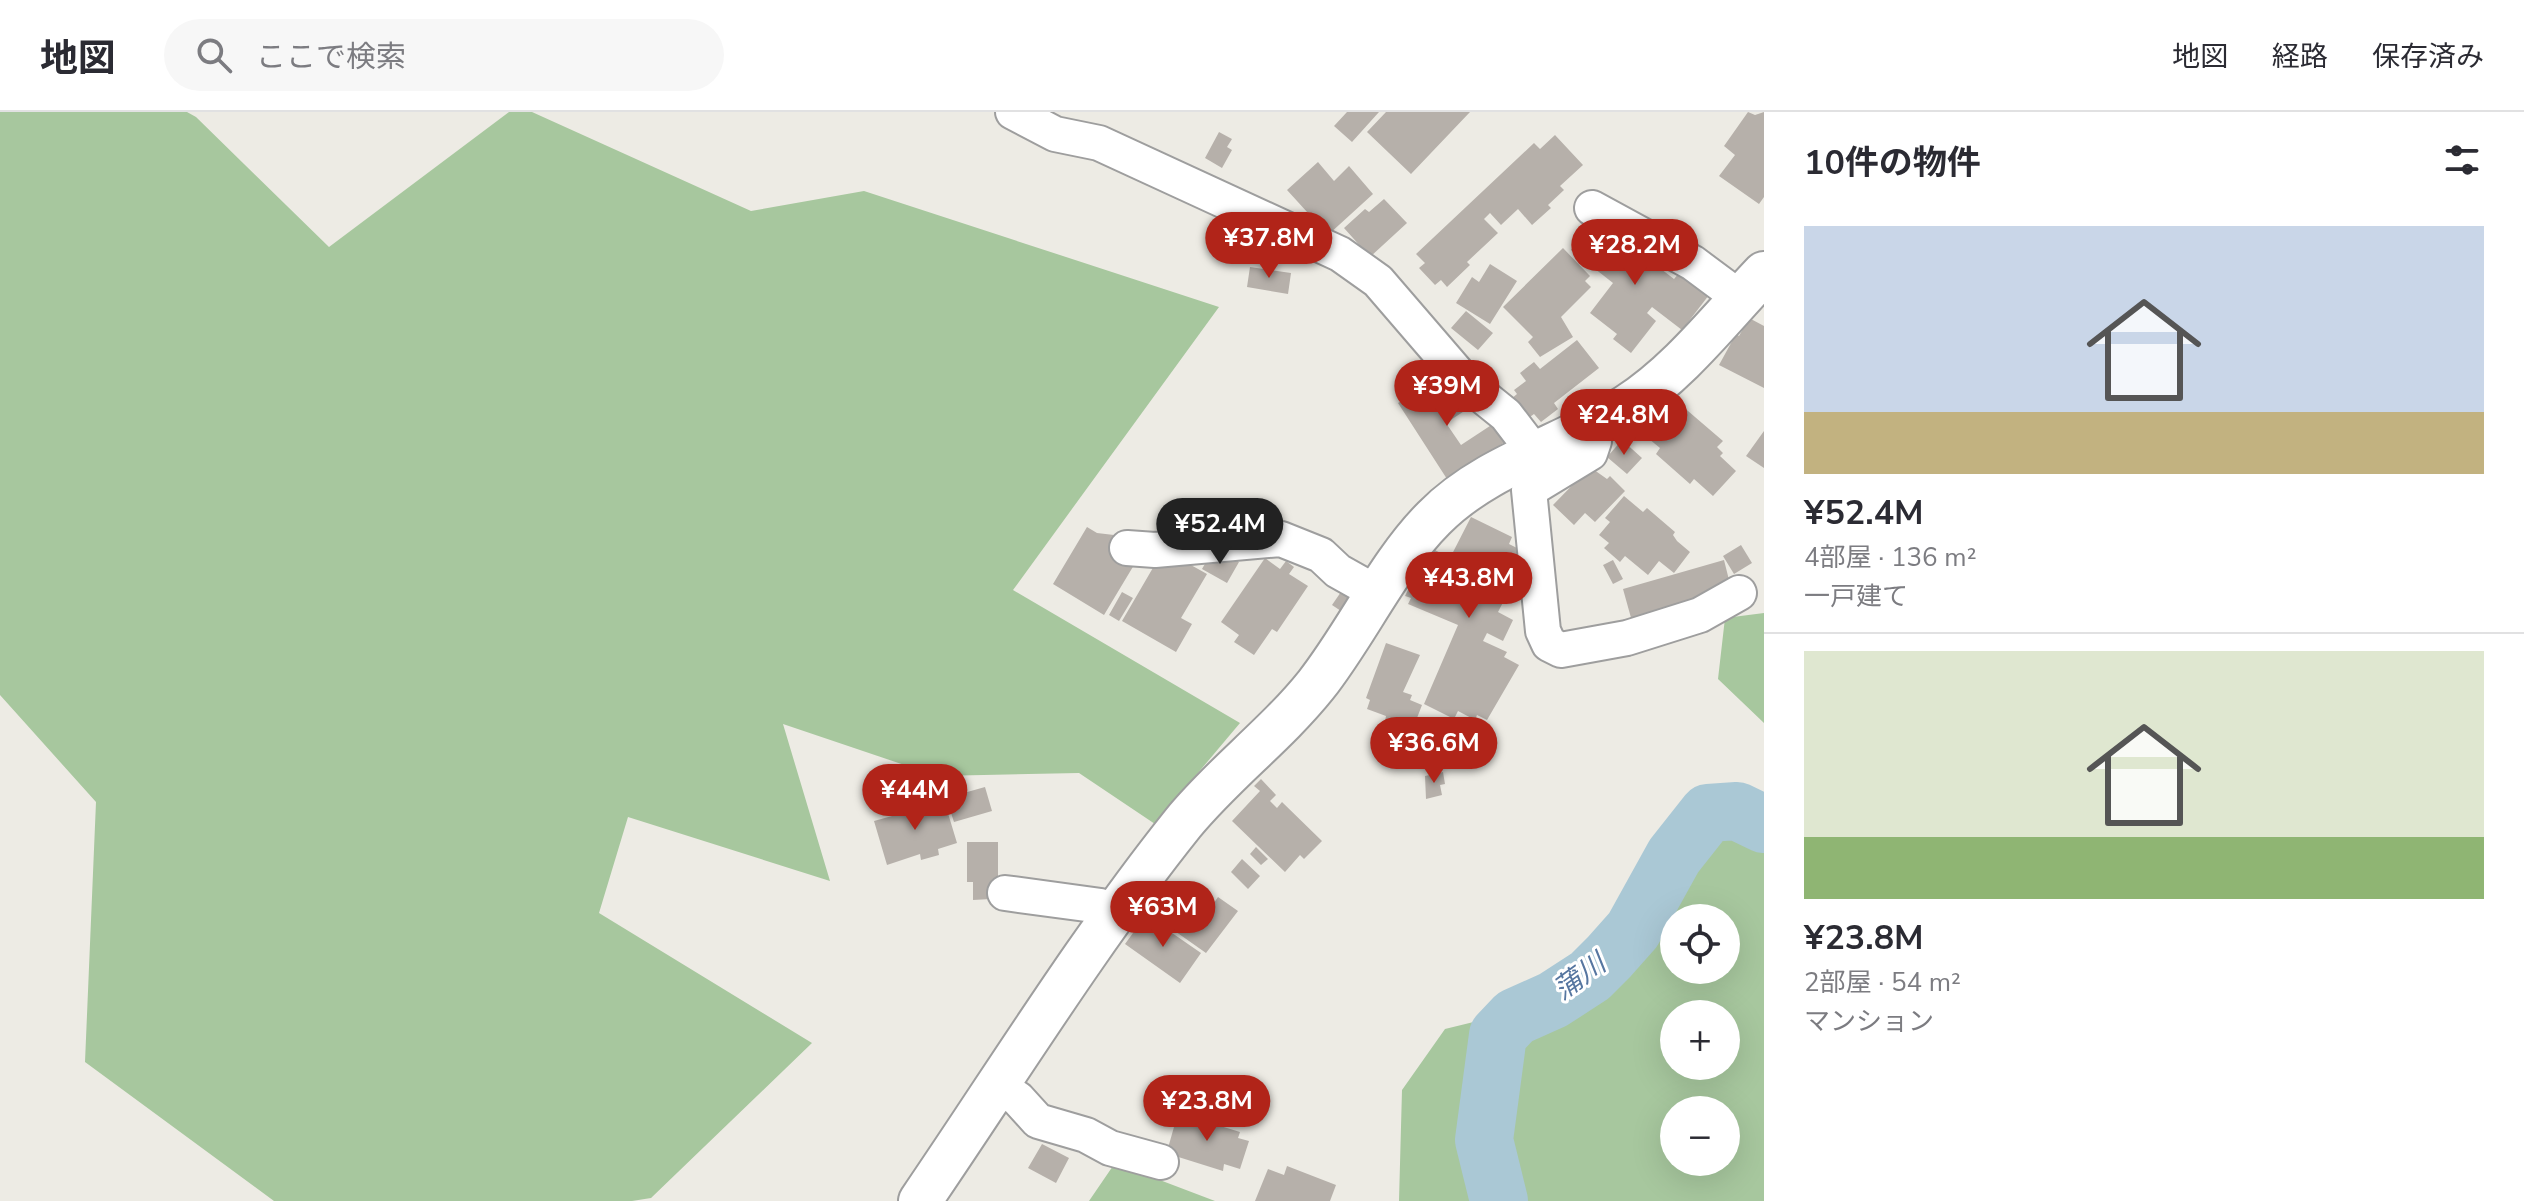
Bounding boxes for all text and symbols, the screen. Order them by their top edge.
search box [164,19,724,91]
text: 地図 [40,33,116,84]
icon: search [192,33,236,77]
text: ここで検索 [256,37,406,78]
text: 地図 [2172,38,2228,76]
text: 経路 [2272,38,2328,76]
text: 保存済み [2372,38,2484,76]
icon: filters [2440,138,2484,182]
text: 10件の物件 [1804,140,1981,186]
pin: ¥37.8M [1204,212,1334,280]
pin: ¥28.2M [1570,219,1700,287]
text: ¥37.8M [1223,220,1315,255]
text: ¥28.2M [1589,227,1681,262]
icon: home [2072,278,2216,422]
pin: ¥39M [1400,360,1494,428]
text: ¥39M [1412,368,1482,403]
pin: ¥24.8M [1559,389,1689,457]
text: ¥24.8M [1578,397,1670,432]
text: ¥52.4M [1804,490,1924,536]
pin: ¥52.4M [1155,498,1285,566]
text: ¥52.4M [1174,506,1266,541]
text: 4部屋 · 136 m² [1804,540,1977,575]
pin: ¥43.8M [1404,552,1534,620]
text: ¥43.8M [1423,560,1515,595]
text: 一戸建て [1804,579,1908,614]
icon: home [2072,703,2216,847]
pin: ¥36.6M [1369,717,1499,785]
text: ¥36.6M [1388,725,1480,760]
pin: ¥44M [868,764,962,832]
text: ¥44M [880,772,950,807]
pin: ¥63M [1116,881,1210,949]
text: ¥63M [1128,889,1198,924]
map controls [1660,904,1740,1176]
button: locate [1660,904,1740,984]
text: ¥23.8M [1804,915,1924,961]
water label: 蒲川 [1546,943,1616,1009]
text: 2部屋 · 54 m² [1804,965,1961,1000]
button: + [1660,1000,1740,1080]
text: マンション [1804,1004,1934,1039]
pin: ¥23.8M [1142,1075,1272,1143]
text: ¥23.8M [1161,1083,1253,1118]
button: − [1660,1096,1740,1176]

